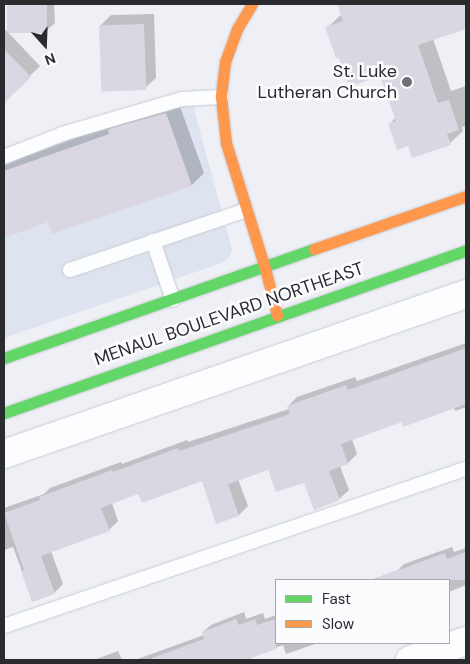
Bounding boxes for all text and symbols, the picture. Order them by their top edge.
north arrow [20,20,70,70]
text: N [42,49,58,69]
place label: St. Luke Lutheran Church [257,61,397,104]
marker: St. Luke Lutheran Church [401,76,413,88]
street label: MENAUL BOULEVARD NORTHEAST [92,258,366,370]
legend [275,579,450,644]
text: Fast [322,589,351,609]
text: Slow [322,614,354,634]

